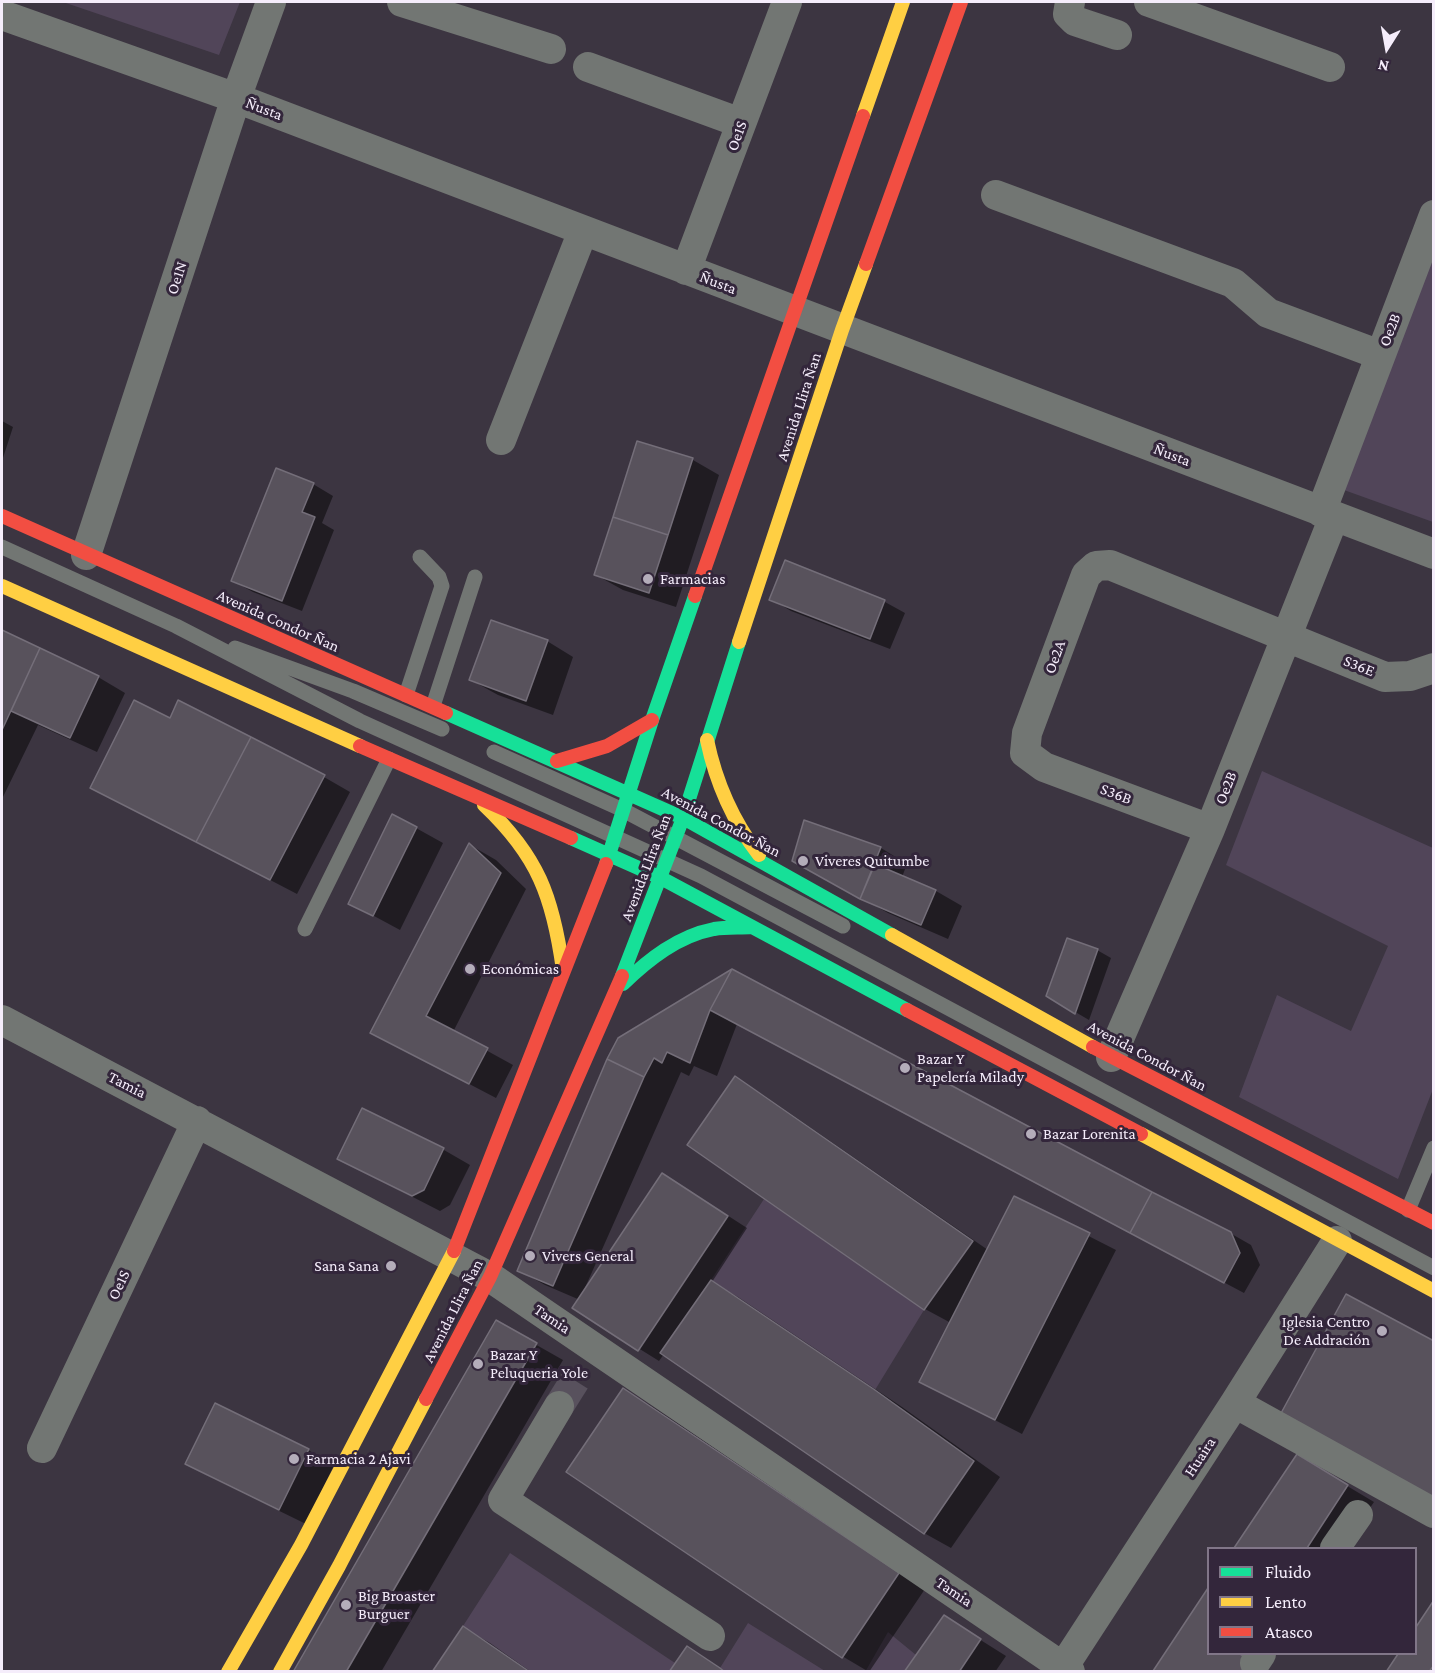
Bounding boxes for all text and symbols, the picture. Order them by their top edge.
north arrow [1357,18,1417,78]
text: N [1376,57,1390,76]
street label: Ñusta [243,93,285,125]
street label: Oe1S [723,118,751,154]
street label: Oe1N [163,259,191,297]
street label: Ñusta [697,267,739,299]
street label: Oe2B [1375,311,1405,349]
street label: Avenida Llira Ñan [772,350,826,464]
street label: Ñusta [1151,439,1193,471]
place label: Farmacias [660,569,725,589]
marker: Farmacias [641,572,655,586]
street label: Avenida Condor Ñan [214,585,342,657]
street label: Oe2A [1040,638,1070,676]
street label: S36E [1341,651,1377,681]
street label: Oe2B [1211,769,1241,807]
street label: S36B [1098,779,1134,809]
street label: Avenida Condor Ñan [658,783,784,861]
street label: Avenida Llira Ñan [617,812,675,924]
place label: Viveres Quitumbe [815,851,929,871]
marker: Viveres Quitumbe [796,854,810,868]
place label: Económicas [482,959,559,979]
marker: Económicas [463,962,477,976]
street label: Avenida Condor Ñan [1084,1017,1210,1095]
place label: Bazar Y Papelería Milady [917,1049,1024,1087]
marker: Bazar Y Papelería Milady [898,1061,912,1075]
street label: Tamia [105,1067,149,1103]
place label: Bazar Lorenita [1043,1124,1136,1144]
marker: Bazar Lorenita [1024,1127,1038,1141]
place label: Vivers General [542,1246,634,1266]
marker: Vivers General [523,1249,537,1263]
place label: Sana Sana [314,1256,379,1276]
street label: Avenida Llira Ñan [419,1256,487,1366]
marker: Sana Sana [384,1259,398,1273]
street label: Oe1S [104,1267,134,1303]
street label: Tamia [530,1300,574,1338]
place label: Iglesia Centro De Addración [1282,1312,1370,1350]
marker: Iglesia Centro De Addración [1375,1324,1389,1338]
place label: Bazar Y Peluqueria Yole [490,1345,588,1383]
marker: Bazar Y Peluqueria Yole [471,1357,485,1371]
street label: Huaira [1180,1434,1220,1480]
place label: Farmacia 2 Ajavi [306,1449,411,1469]
marker: Farmacia 2 Ajavi [287,1452,301,1466]
legend [1207,1547,1417,1655]
text: Fluido [1265,1562,1311,1582]
street label: Tamia [932,1573,976,1611]
place label: Big Broaster Burguer [358,1586,435,1624]
text: Lento [1265,1592,1306,1612]
marker: Big Broaster Burguer [339,1598,353,1612]
text: Atasco [1265,1622,1313,1642]

